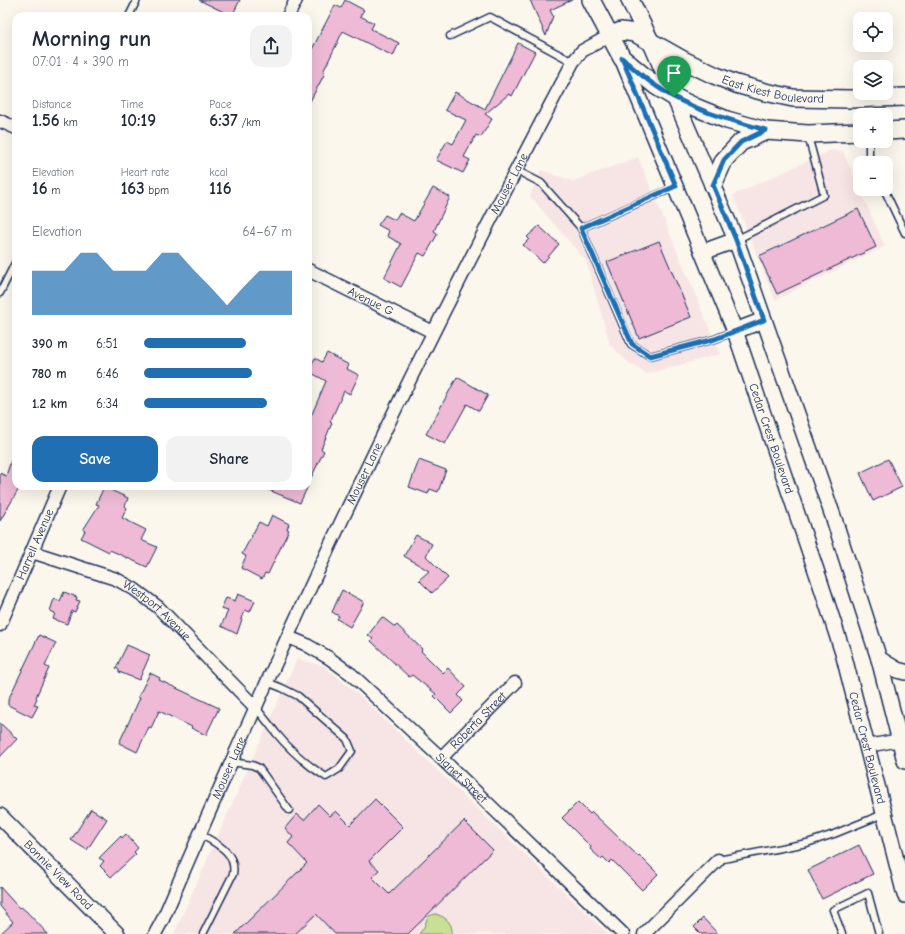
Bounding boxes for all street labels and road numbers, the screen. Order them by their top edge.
street label: East Kiest Boulevard [720,72,824,106]
street label: Mouser Lane [488,151,531,217]
street label: Avenue G [346,284,396,318]
street label: Cedar Crest Boulevard [746,382,797,495]
street label: Mouser Lane [344,440,385,507]
street label: Harrell Avenue [13,507,56,582]
street label: Westport Avenue [120,577,194,643]
street label: Roberta Street [447,689,510,752]
street label: Cedar Crest Boulevard [846,690,888,806]
street label: Mouser Lane [209,734,249,801]
street label: Signet Street [433,750,490,806]
street label: Bonnie View Road [21,837,96,913]

